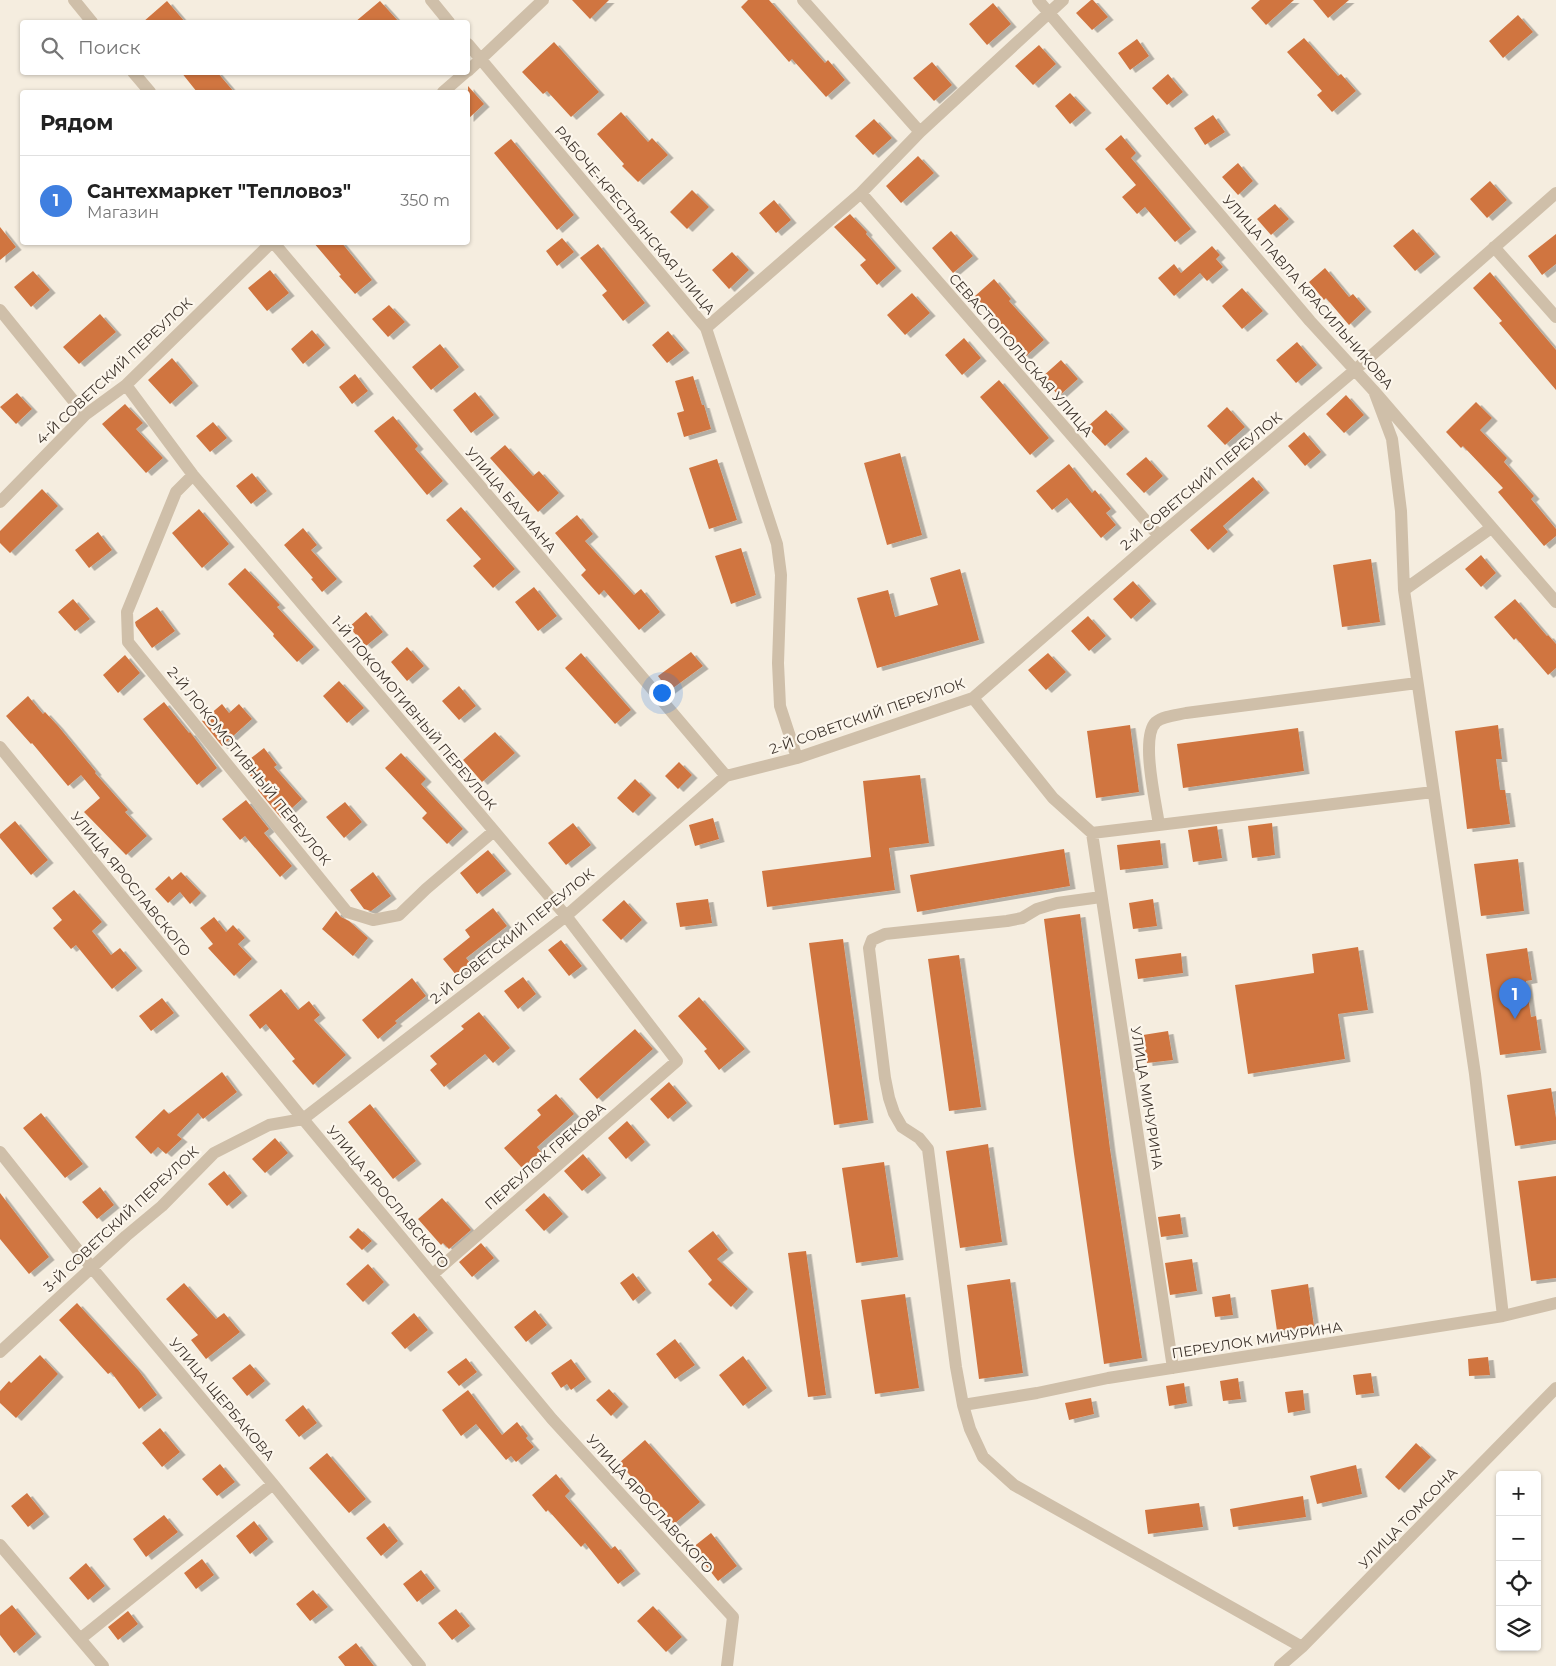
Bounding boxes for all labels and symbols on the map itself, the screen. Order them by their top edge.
street label: РАБОЧЕ-КРЕСТЬЯНСКАЯ УЛИЦА [551,122,720,318]
street label: УЛИЦА ПАВЛА КРАСИЛЬНИКОВА [1219,191,1398,393]
street label: СЕВАСТОПОЛЬСКАЯ УЛИЦА [945,270,1097,441]
street label: 4-Й СОВЕТСКИЙ ПЕРЕУЛОК [32,294,196,448]
street label: 2-Й СОВЕТСКИЙ ПЕРЕУЛОК [1116,408,1286,554]
street label: УЛИЦА БАУМАНА [461,443,561,557]
street label: 1-Й ЛОКОМОТИВНЫЙ ПЕРЕУЛОК [328,612,501,814]
street label: 2-Й ЛОКОМОТИВНЫЙ ПЕРЕУЛОК [163,663,335,869]
street label: 2-Й СОВЕТСКИЙ ПЕРЕУЛОК [767,674,967,758]
your location [649,680,675,706]
street label: УЛИЦА ЯРОСЛАВСКОГО [67,808,195,960]
street label: 2-Й СОВЕТСКИЙ ПЕРЕУЛОК [426,864,598,1008]
pin: 1 [1499,978,1531,1019]
street label: УЛИЦА МИЧУРИНА [1127,1025,1167,1171]
street label: ПЕРЕУЛОК ГРЕКОВА [481,1098,610,1213]
street label: УЛИЦА ЯРОСЛАВСКОГО [323,1122,453,1272]
street label: 3-Й СОВЕТСКИЙ ПЕРЕУЛОК [40,1142,202,1296]
street label: ПЕРЕУЛОК МИЧУРИНА [1170,1318,1344,1362]
street label: УЛИЦА ЩЕРБАКОВА [165,1334,279,1465]
street label: УЛИЦА ЯРОСЛАВСКОГО [583,1431,717,1577]
street label: УЛИЦА ТОМСОНА [1355,1463,1462,1573]

